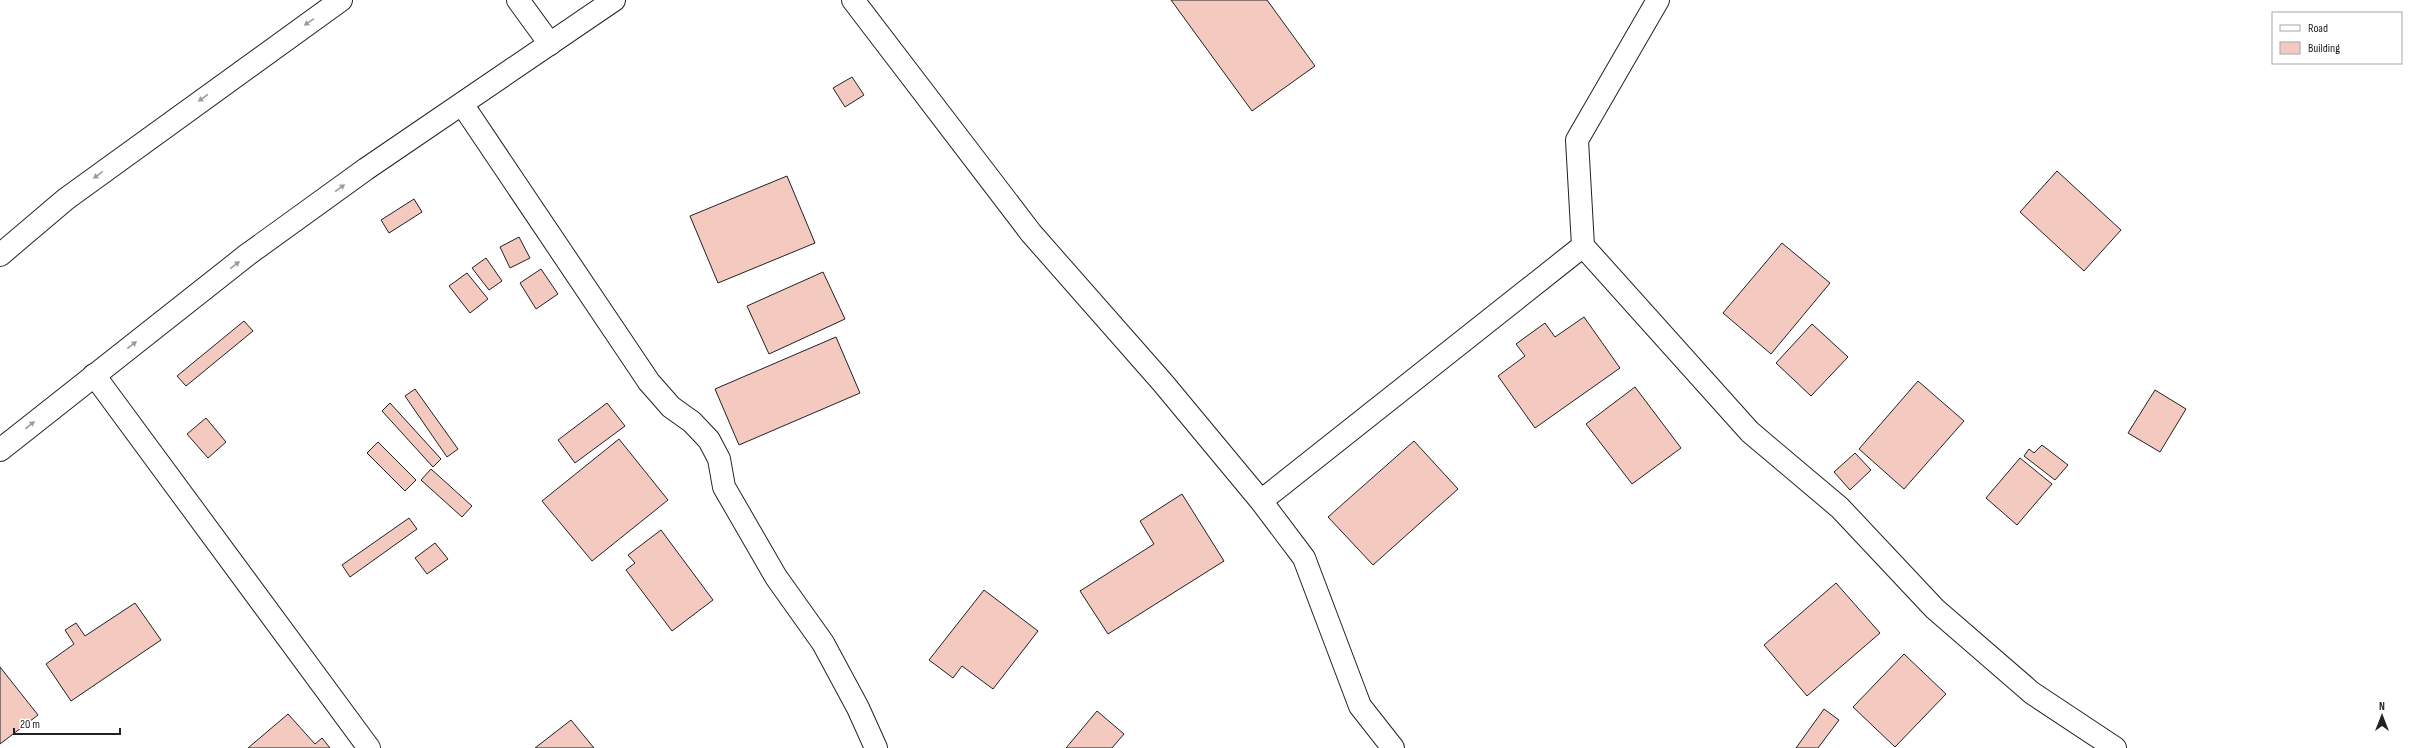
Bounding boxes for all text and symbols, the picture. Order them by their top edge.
legend [2272,12,2402,64]
one-way arrow [304,18,314,26]
text: Road [2308,21,2328,36]
text: Building [2308,41,2340,56]
one-way arrow [198,94,209,102]
one-way arrow [93,171,104,179]
one-way arrow [334,184,345,192]
one-way arrow [229,260,240,269]
one-way arrow [127,340,138,349]
one-way arrow [25,421,36,430]
north arrow [2362,696,2402,736]
text: N [2379,700,2385,713]
scale bar [14,710,120,736]
text: 20 m [20,717,40,732]

